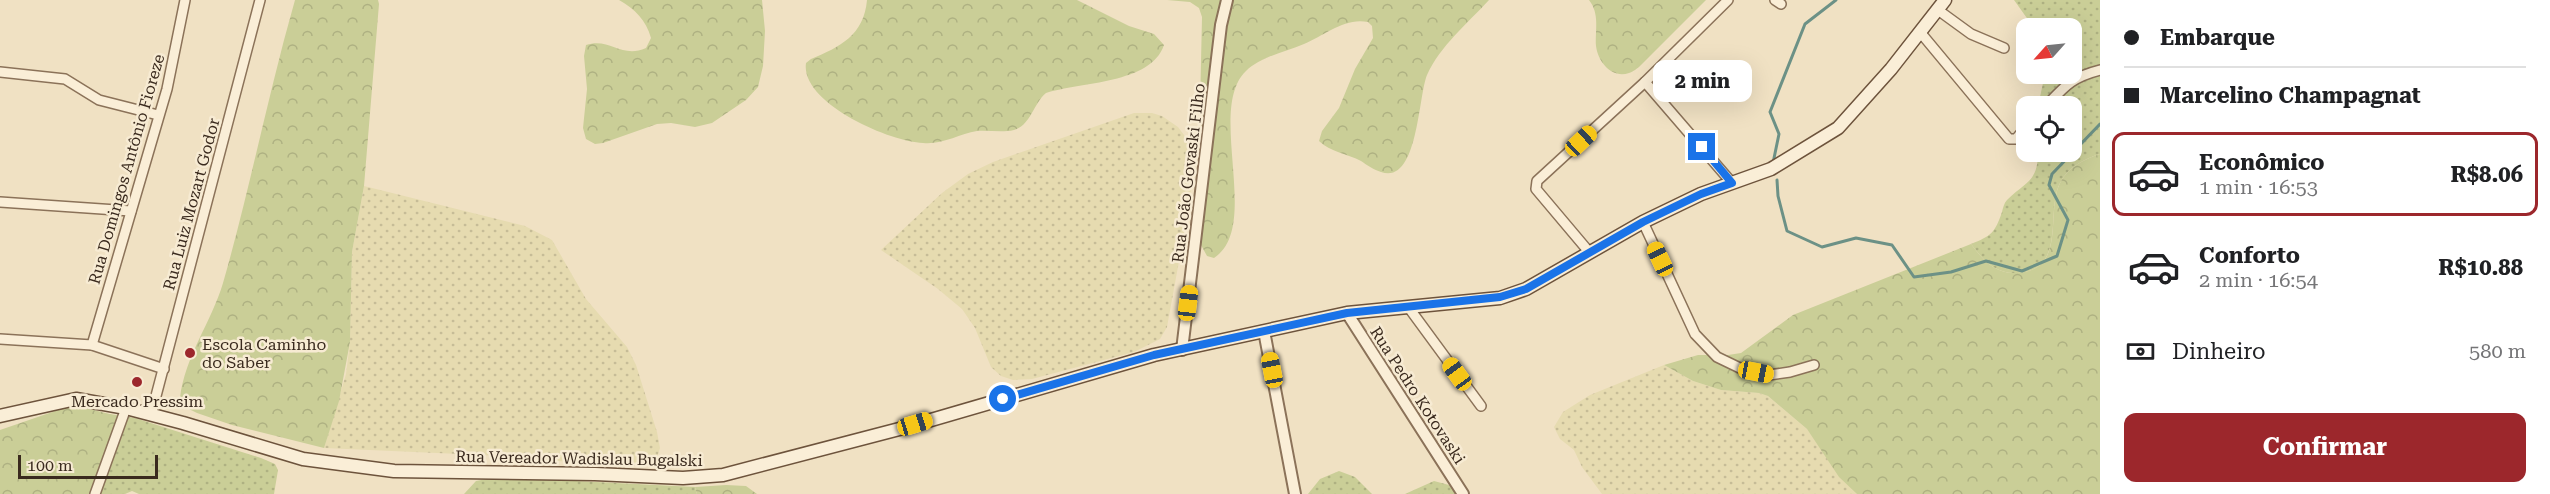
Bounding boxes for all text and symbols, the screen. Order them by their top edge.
north arrow [2016,18,2082,84]
map controls [2016,18,2082,162]
text: Embarque [2160,25,2275,50]
street label: Rua Domingos Antônio Fioreze [85,52,169,286]
callout: 2 min [1652,60,1752,102]
text: 2 min [1675,69,1730,93]
street label: Rua João Govaski Filho [1168,82,1209,264]
text: Marcelino Champagnat [2160,83,2421,108]
button: locate [2016,96,2082,162]
street label: Rua Luiz Mozart Godor [159,116,224,292]
car [1562,122,1600,160]
route end [1688,133,1715,160]
icon: car [2127,147,2181,201]
text: Econômico [2199,150,2325,175]
text: R$8.06 [2450,162,2523,187]
text: 1 min · 16:53 [2199,175,2318,199]
car [1644,239,1676,279]
icon: car [2127,240,2181,294]
text: Conforto [2199,243,2300,268]
text: R$10.88 [2438,255,2523,280]
text: 2 min · 16:54 [2199,268,2318,292]
car [1177,284,1199,322]
street label: Rua Pedro Kotovaski [1366,323,1469,467]
place label: Escola Caminho do Saber [202,335,327,372]
icon: cash [2124,335,2157,368]
text: Dinheiro [2172,339,2266,364]
text: 580 m [2469,339,2526,363]
marker: Escola Caminho do Saber [183,346,197,360]
car [1260,351,1284,389]
car [1439,354,1475,394]
car [1737,360,1775,384]
marker: Mercado Pressim [130,375,144,389]
route start [989,385,1016,412]
place label: Mercado Pressim [71,392,204,411]
car [895,410,935,438]
button: Confirmar [2124,413,2526,482]
street label: Rua Vereador Wadislau Bugalski [455,447,703,470]
scale bar [18,452,158,480]
text: 100 m [27,456,73,475]

